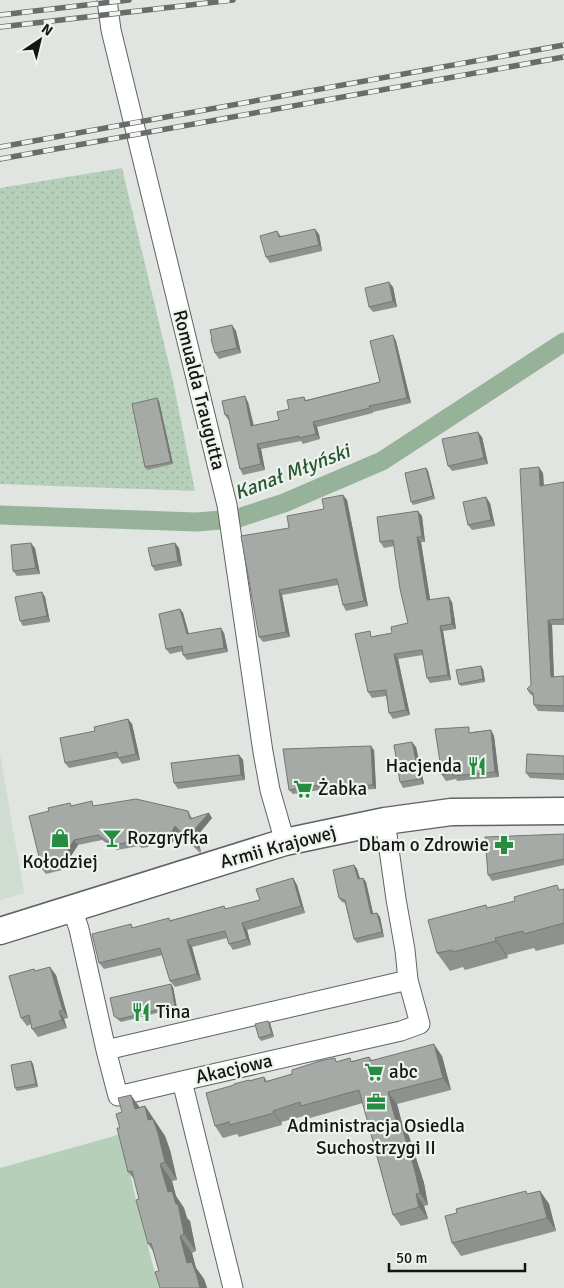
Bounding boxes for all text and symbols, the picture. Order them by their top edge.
north arrow [15,15,65,65]
text: N [38,20,56,40]
street label: Romualda Traugutta [167,307,231,473]
water label: Kanał Młyński [231,438,355,505]
place label: Hacjenda [386,754,462,778]
restaurant icon: Hacjenda [466,755,488,777]
place label: Żabka [318,777,367,801]
supermarket icon: Żabka [292,778,314,800]
street label: Armii Krajowej [217,820,339,874]
place label: Rozgryfka [127,826,208,850]
shop icon: Kołodziej [49,827,71,849]
bar icon: Rozgryfka [101,827,123,849]
place label: Dbam o Zdrowie [358,833,489,857]
pharmacy icon: Dbam o Zdrowie [493,834,515,856]
place label: Kołodziej [22,850,98,874]
place label: Tina [156,1000,191,1024]
restaurant icon: Tina [130,1001,152,1023]
street label: Akacjowa [193,1049,275,1089]
place label: abc [389,1060,418,1084]
supermarket icon: abc [363,1061,385,1083]
office icon: Administracja Osiedla Suchostrzygi II [365,1091,387,1113]
place label: Administracja Osiedla Suchostrzygi II [287,1114,465,1160]
scale bar [389,1240,525,1272]
text: 50 m [396,1249,427,1267]

